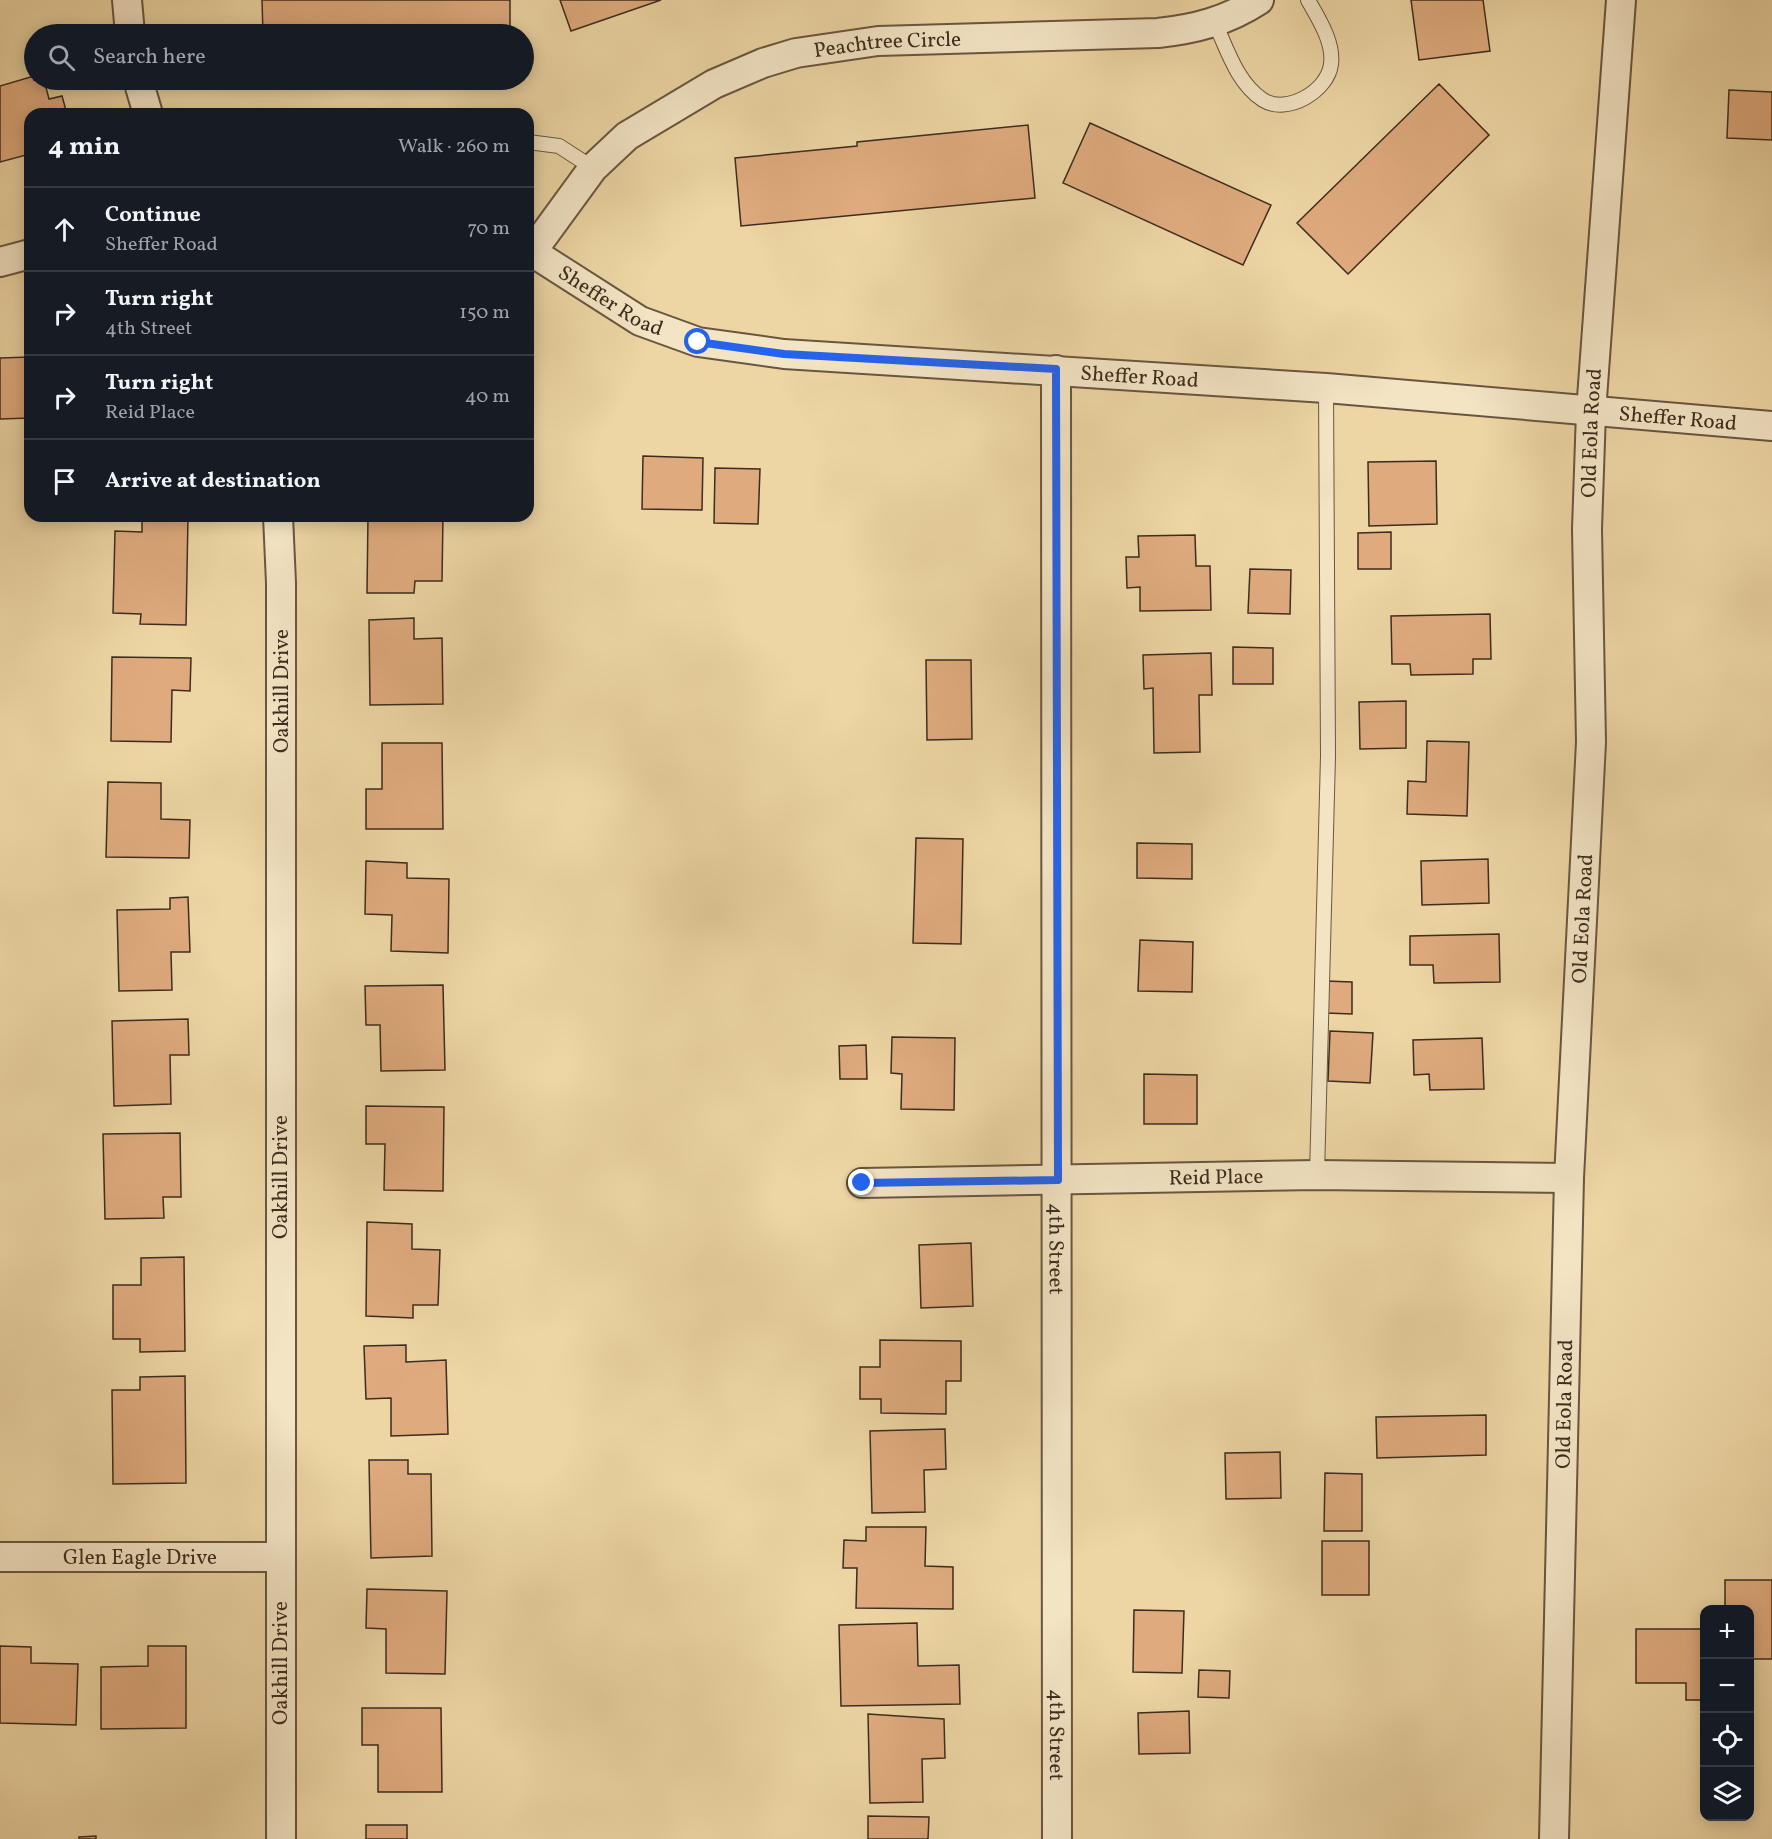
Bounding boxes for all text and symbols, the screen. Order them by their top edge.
search box [24,24,534,90]
street label: Peachtree Circle [812,26,962,66]
icon: search [45,41,78,74]
text: Search here [93,42,206,73]
text: 4 min [48,129,120,165]
text: Walk · 260 m [398,133,510,161]
text: Continue [105,200,201,231]
icon: ahead [48,213,81,246]
text: 70 m [467,215,510,243]
text: Sheffer Road [105,231,218,259]
street label: Sheffer Road [552,259,667,344]
text: Turn right [105,284,213,315]
icon: right [48,297,81,330]
text: 150 m [459,299,510,327]
text: 4th Street [105,315,192,343]
route start [684,328,710,354]
street label: Sheffer Road [1079,360,1200,396]
street label: Old Eola Road [1575,367,1610,498]
text: Turn right [105,368,213,399]
icon: right [48,381,81,414]
text: 40 m [465,383,510,411]
text: Reid Place [105,399,195,427]
street label: Sheffer Road [1618,400,1738,439]
icon: arrive [48,465,81,498]
text: Arrive at destination [105,466,321,497]
street label: Oakhill Drive [268,629,297,753]
street label: Old Eola Road [1566,853,1601,984]
street label: Oakhill Drive [267,1115,296,1239]
street label: Reid Place [1168,1163,1264,1194]
route end [848,1169,874,1195]
street label: 4th Street [1041,1203,1070,1295]
street label: Old Eola Road [1549,1339,1581,1469]
street label: Glen Eagle Drive [63,1544,217,1573]
street label: Oakhill Drive [267,1601,296,1725]
map controls [1700,1605,1754,1821]
button: + [1700,1605,1754,1659]
button: − [1700,1659,1754,1713]
street label: 4th Street [1041,1689,1070,1781]
button: locate [1700,1713,1754,1767]
button: layers [1700,1767,1754,1821]

